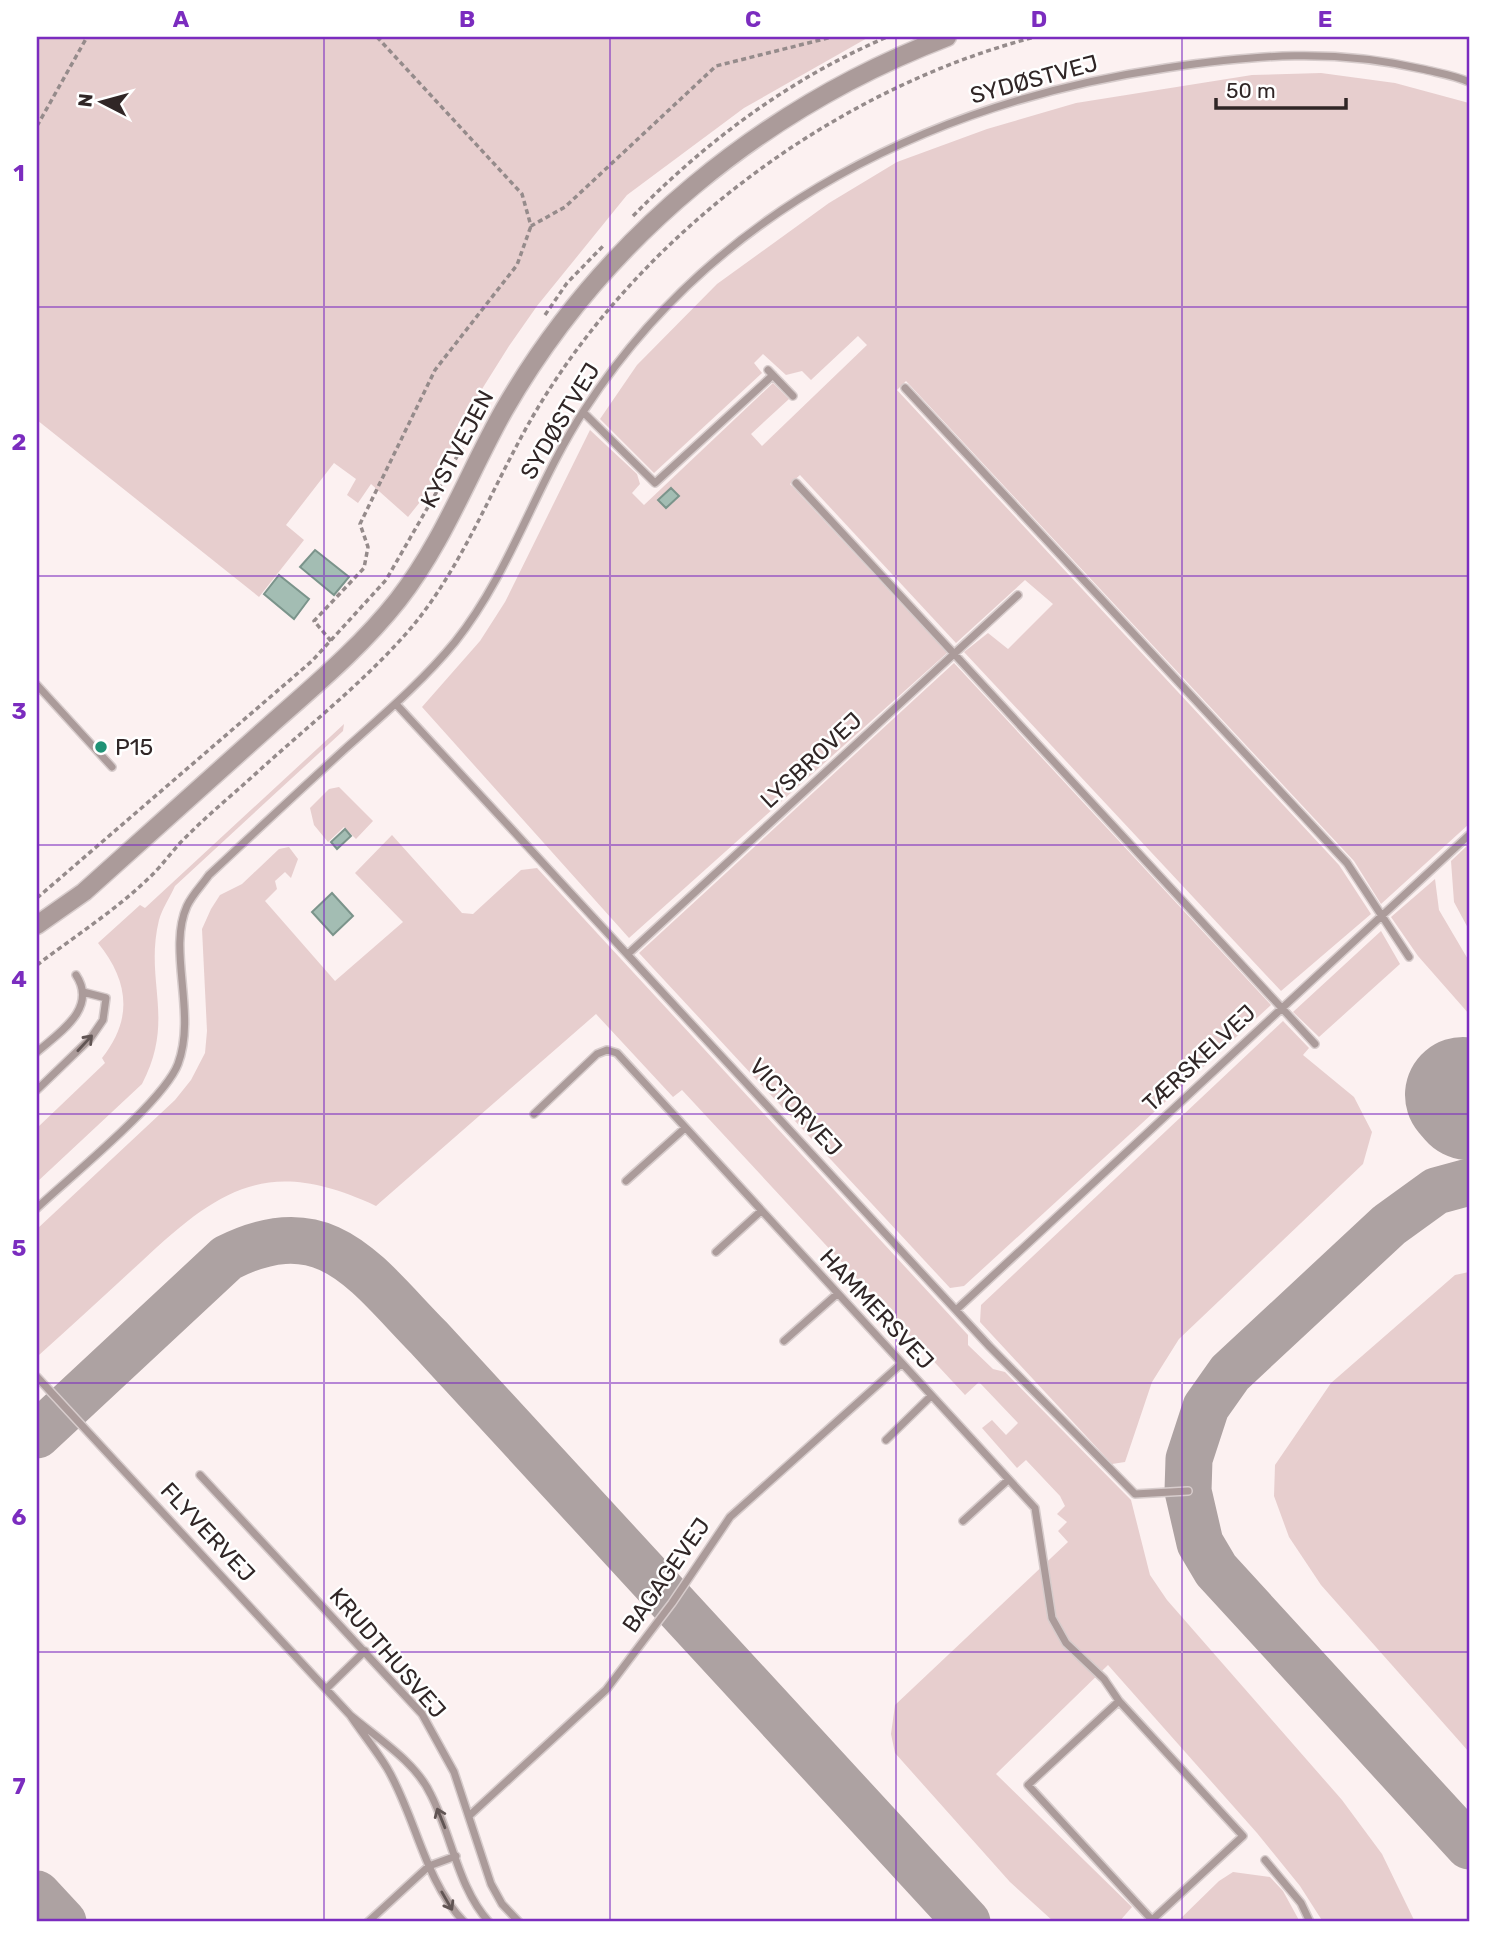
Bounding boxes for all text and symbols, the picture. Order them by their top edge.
text: A [173,5,190,33]
text: B [459,5,475,33]
text: C [745,5,761,33]
text: D [1031,5,1047,33]
text: E [1318,5,1332,33]
street label: SYDØSTVEJ [967,49,1101,109]
north arrow [66,66,136,136]
scale bar [1216,66,1345,110]
text: 50 m [1226,78,1276,103]
text: N [73,92,98,108]
text: 1 [13,159,25,187]
street label: SYDØSTVEJ [514,358,606,484]
street label: KYSTVEJEN [414,385,500,513]
text: 2 [12,428,26,456]
text: 3 [11,697,27,725]
street label: LYSBROVEJ [755,706,867,814]
place label: P15 [115,733,153,761]
marker: P15 [93,739,109,755]
text: 4 [11,965,27,993]
street label: TÆRSKELVEJ [1137,999,1261,1117]
one-way arrow [77,1035,94,1052]
street label: VICTORVEJ [744,1052,848,1162]
text: 5 [12,1234,27,1262]
street label: HAMMERSVEJ [814,1243,940,1375]
street label: FLYVERVEJ [155,1476,261,1588]
text: 6 [12,1503,27,1531]
street label: BAGAGEVEJ [616,1512,716,1638]
street label: KRUDTHUSVEJ [324,1582,452,1724]
text: 7 [12,1772,26,1800]
one-way arrow [433,1807,446,1829]
one-way arrow [440,1890,454,1910]

